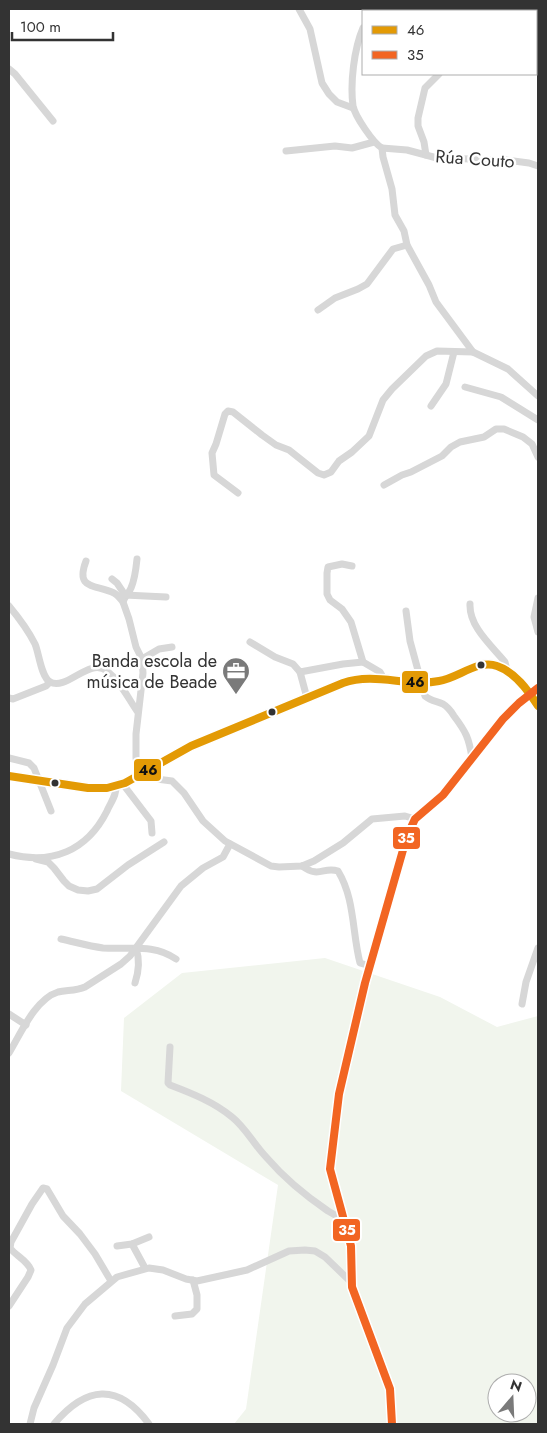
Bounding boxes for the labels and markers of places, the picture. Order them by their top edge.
place label: Banda escola de música de Beade [86,648,217,695]
office icon: Banda escola de música de Beade [221,656,251,695]
unlabelled marker [476,660,486,670]
unlabelled marker [267,707,277,717]
unlabelled marker [50,778,60,788]

